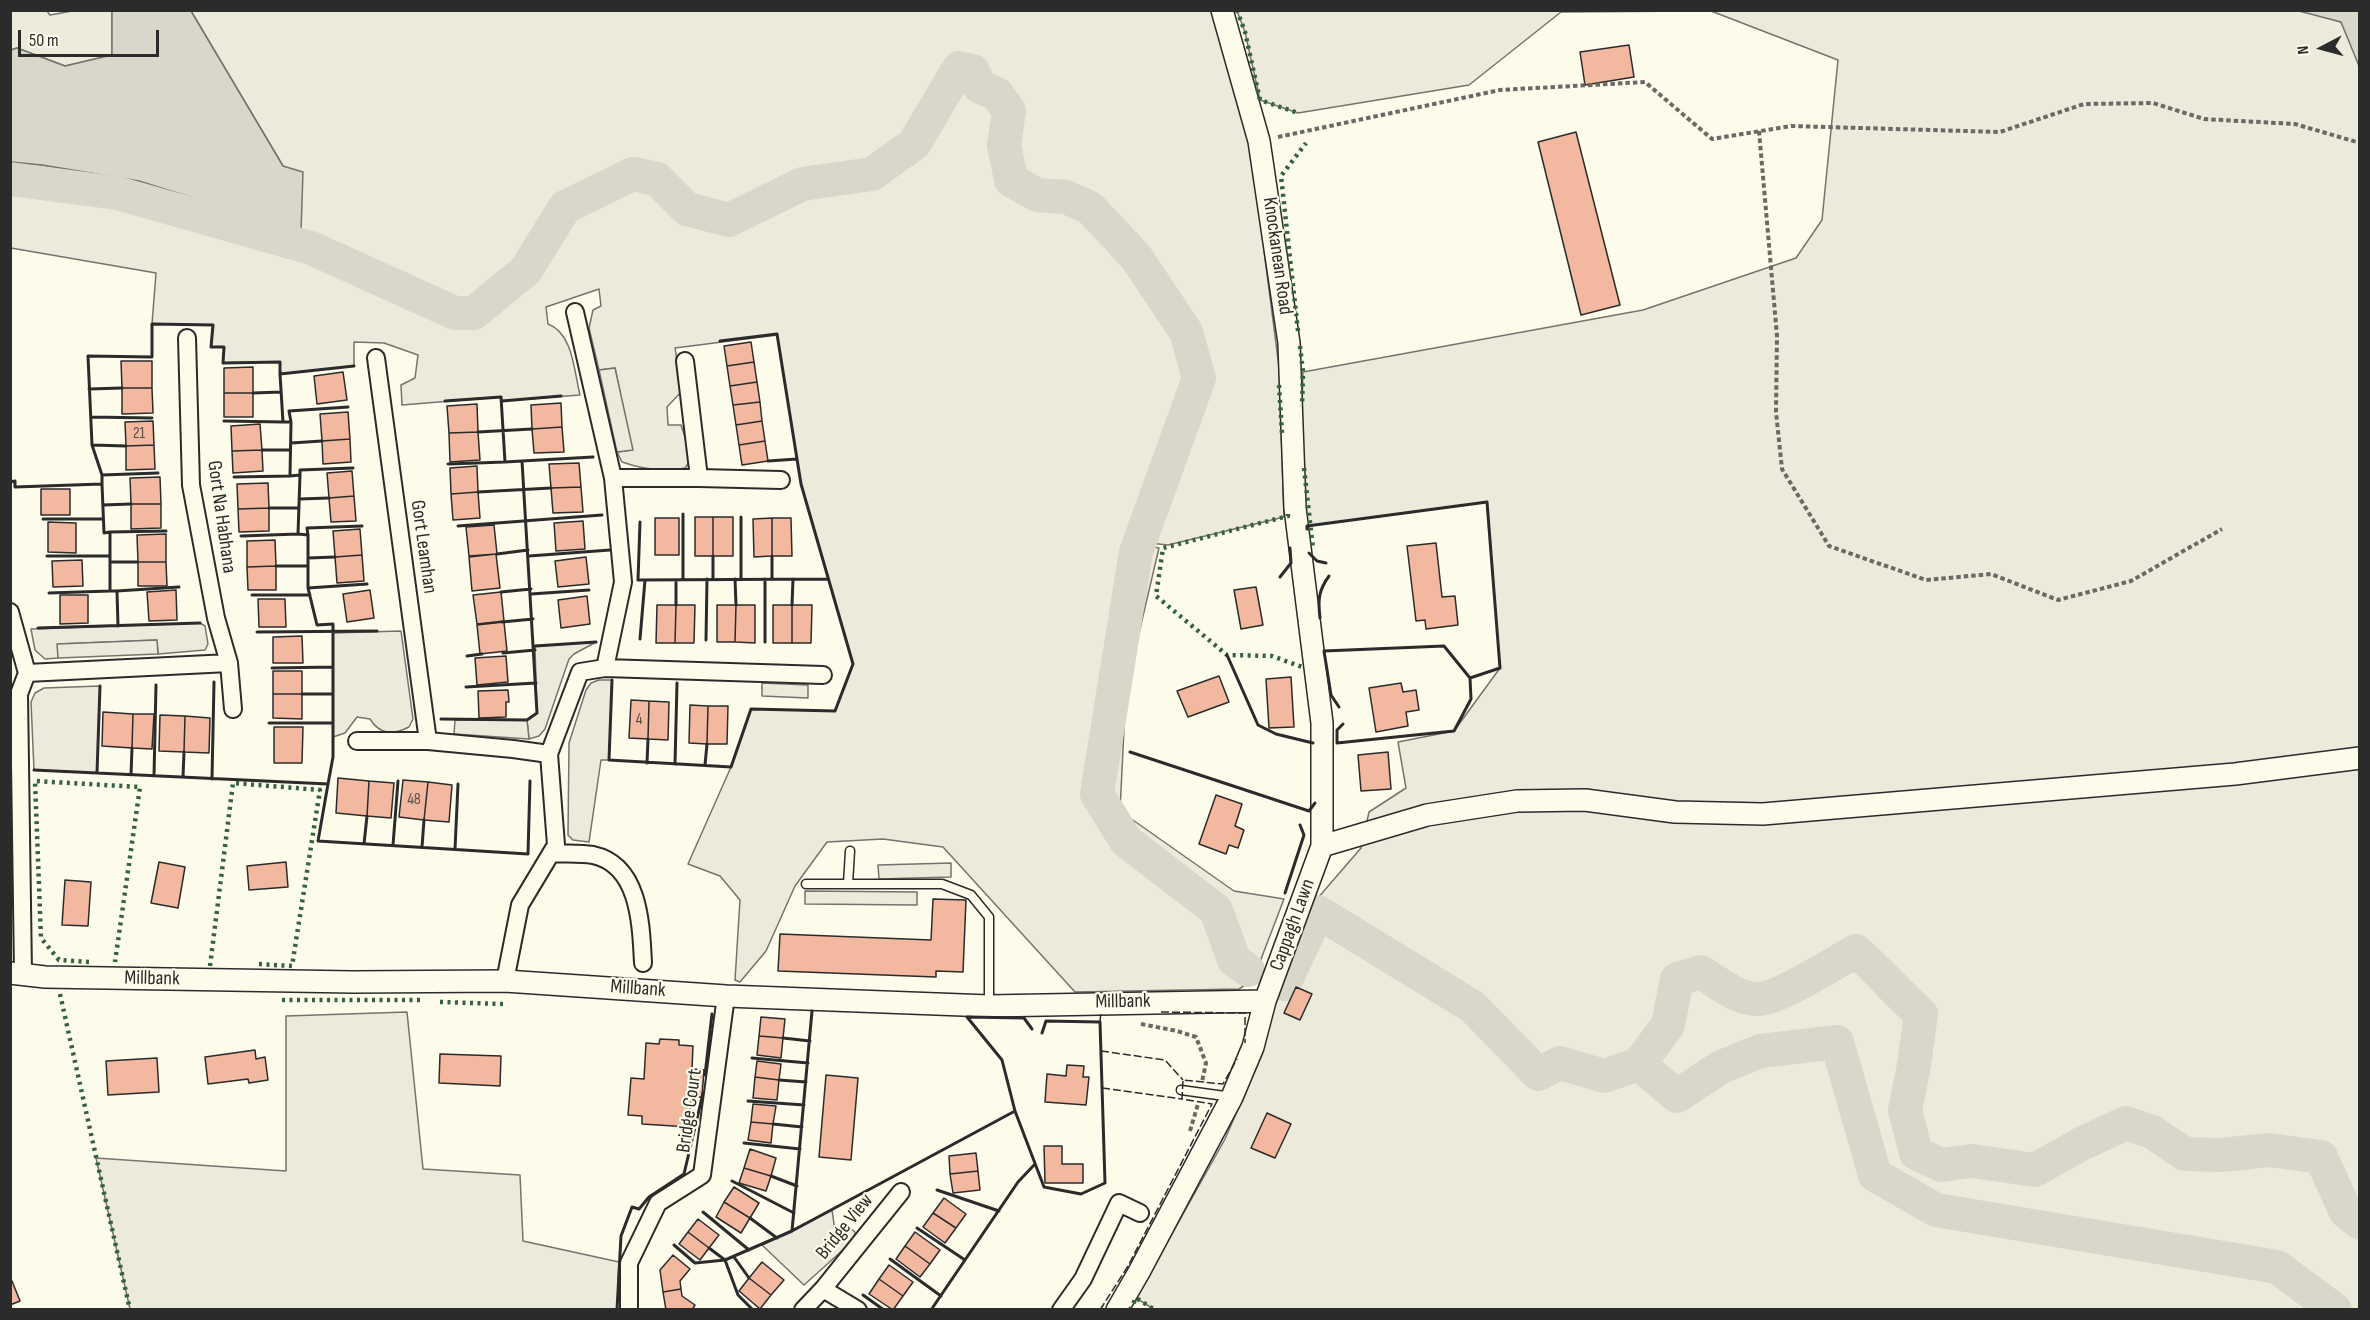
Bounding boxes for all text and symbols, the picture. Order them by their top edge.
scale bar [21,18,162,56]
north arrow [2292,18,2352,78]
text: 50 m [29,30,59,51]
text: N [2294,45,2313,55]
street label: Knockanean Road [1257,196,1297,316]
house number: 21 [133,424,145,444]
street label: Gort Na Habhana [201,459,241,575]
street label: Gort Leamhan [405,499,441,595]
house number: 4 [636,710,642,730]
house number: 48 [407,790,421,810]
street label: Cappagh Lawn [1265,876,1321,974]
street label: Millbank [124,967,180,991]
street label: Millbank [610,975,666,1003]
street label: Millbank [1095,990,1151,1014]
street label: Bridge Court [672,1068,708,1154]
street label: Bridge View [811,1189,879,1265]

